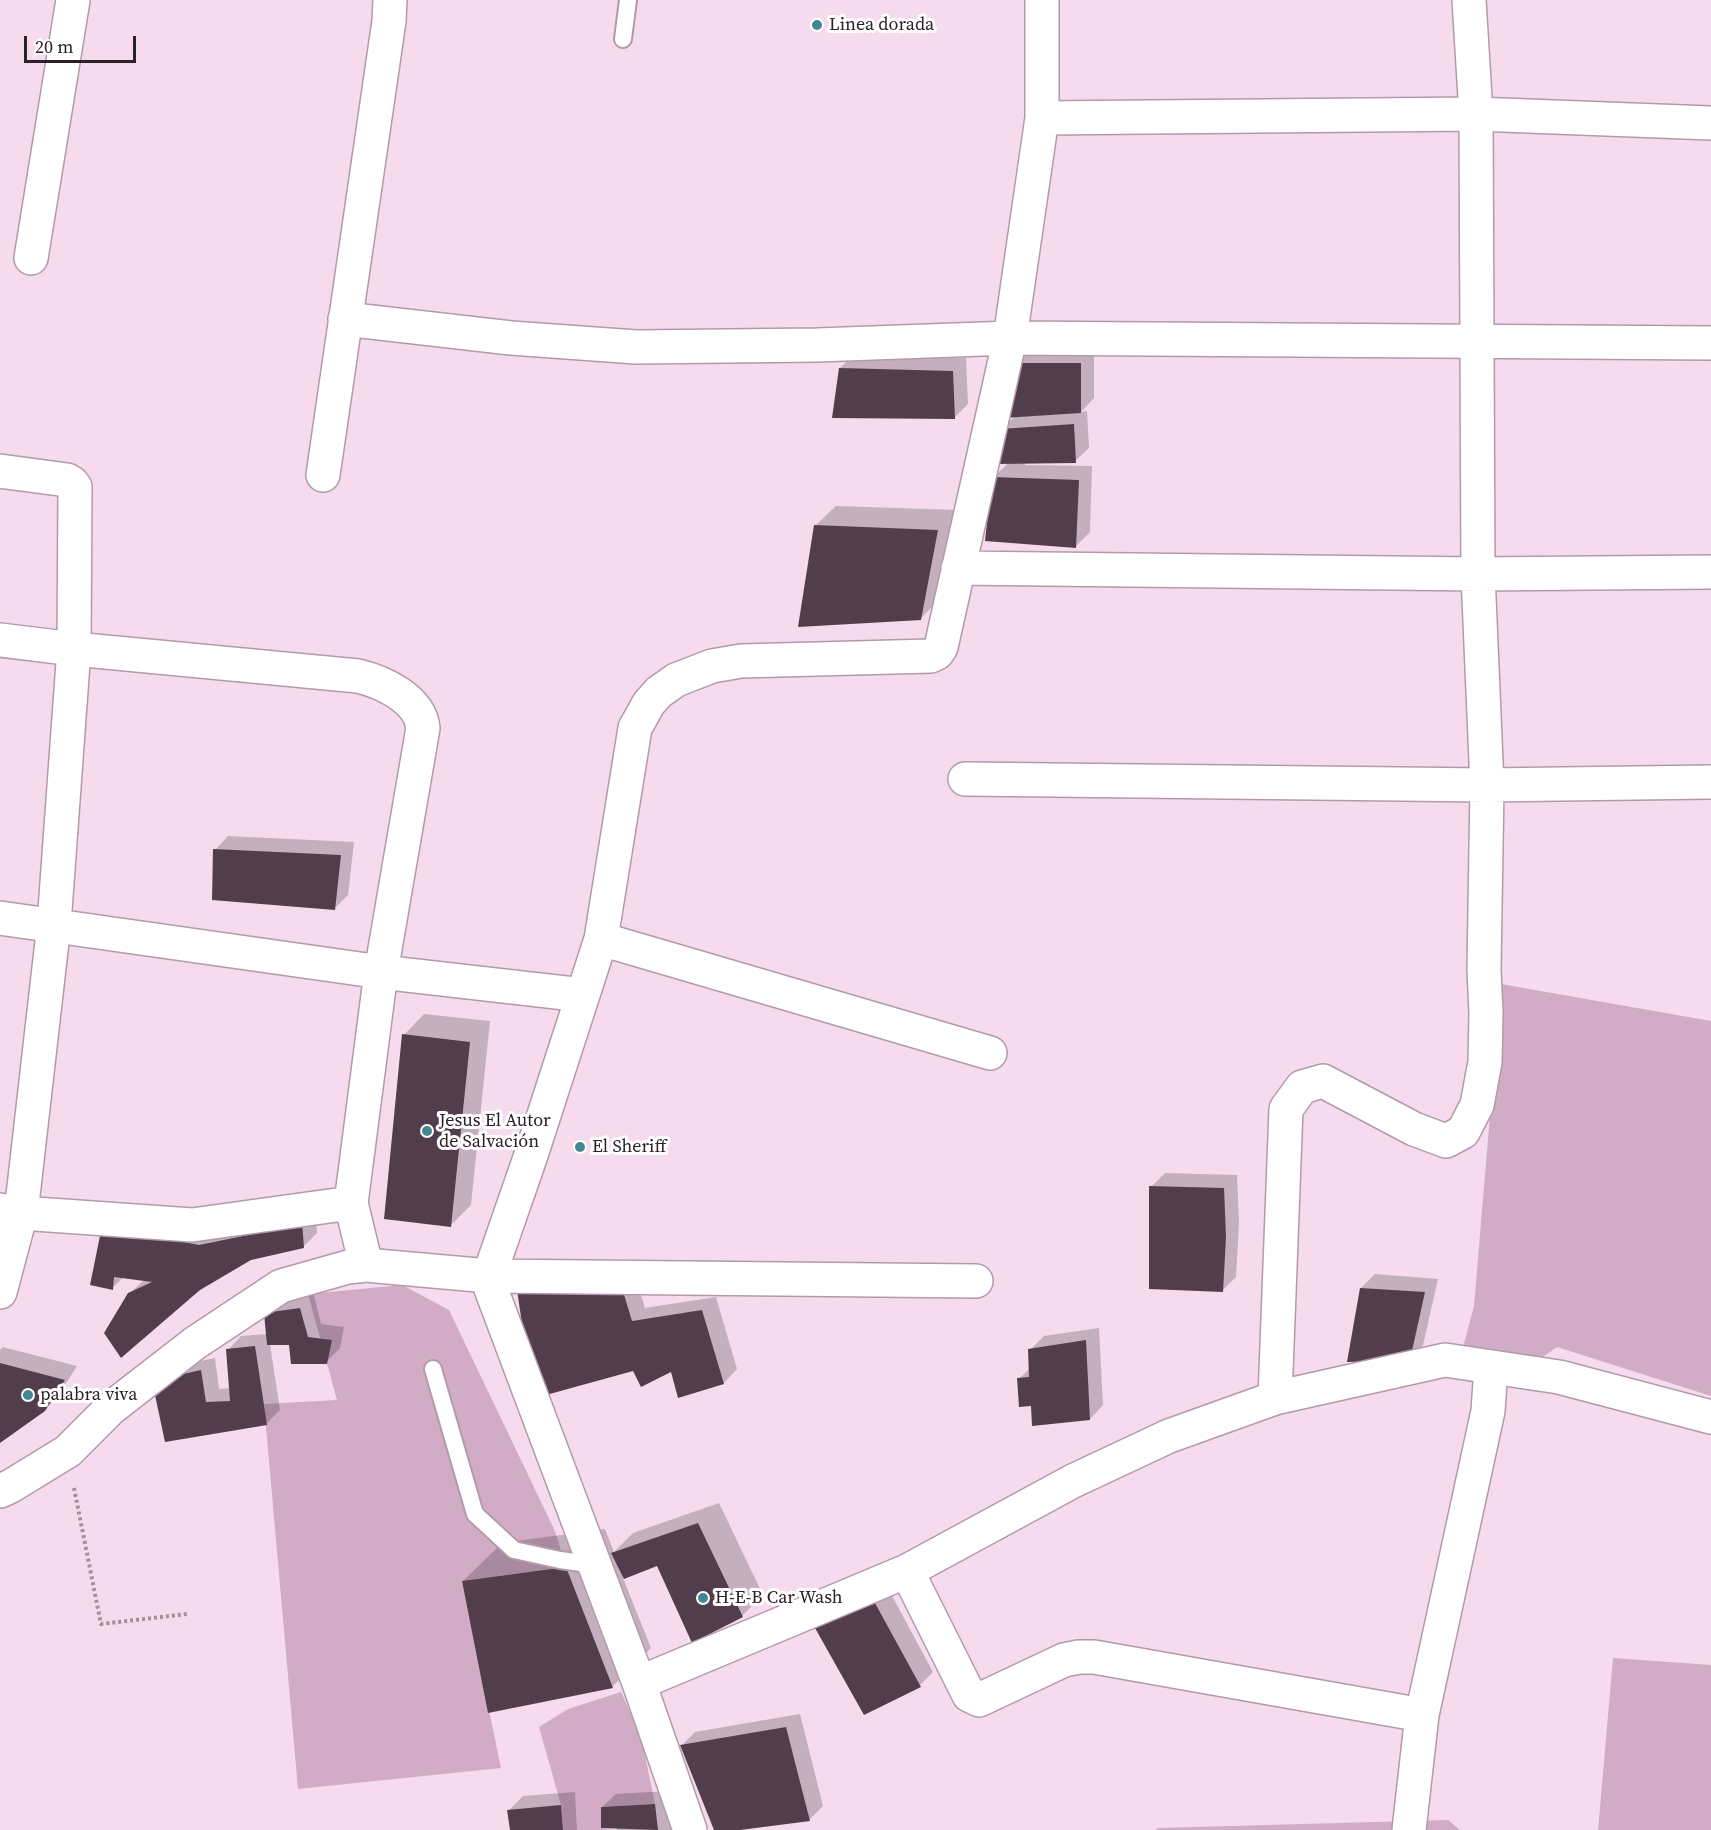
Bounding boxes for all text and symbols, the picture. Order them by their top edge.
place label: Linea dorada [829,14,934,36]
marker: Linea dorada [810,18,824,32]
scale bar [27,24,140,62]
text: 20 m [35,34,73,59]
place label: Jesus El Autor de Salvación [439,1110,551,1152]
marker: Jesus El Autor de Salvación [420,1124,434,1138]
place label: El Sheriff [592,1136,666,1158]
marker: El Sheriff [573,1140,587,1154]
place label: palabra viva [40,1384,137,1406]
marker: palabra viva [21,1388,35,1402]
place label: H-E-B Car Wash [715,1587,843,1609]
marker: H-E-B Car Wash [696,1591,710,1605]

